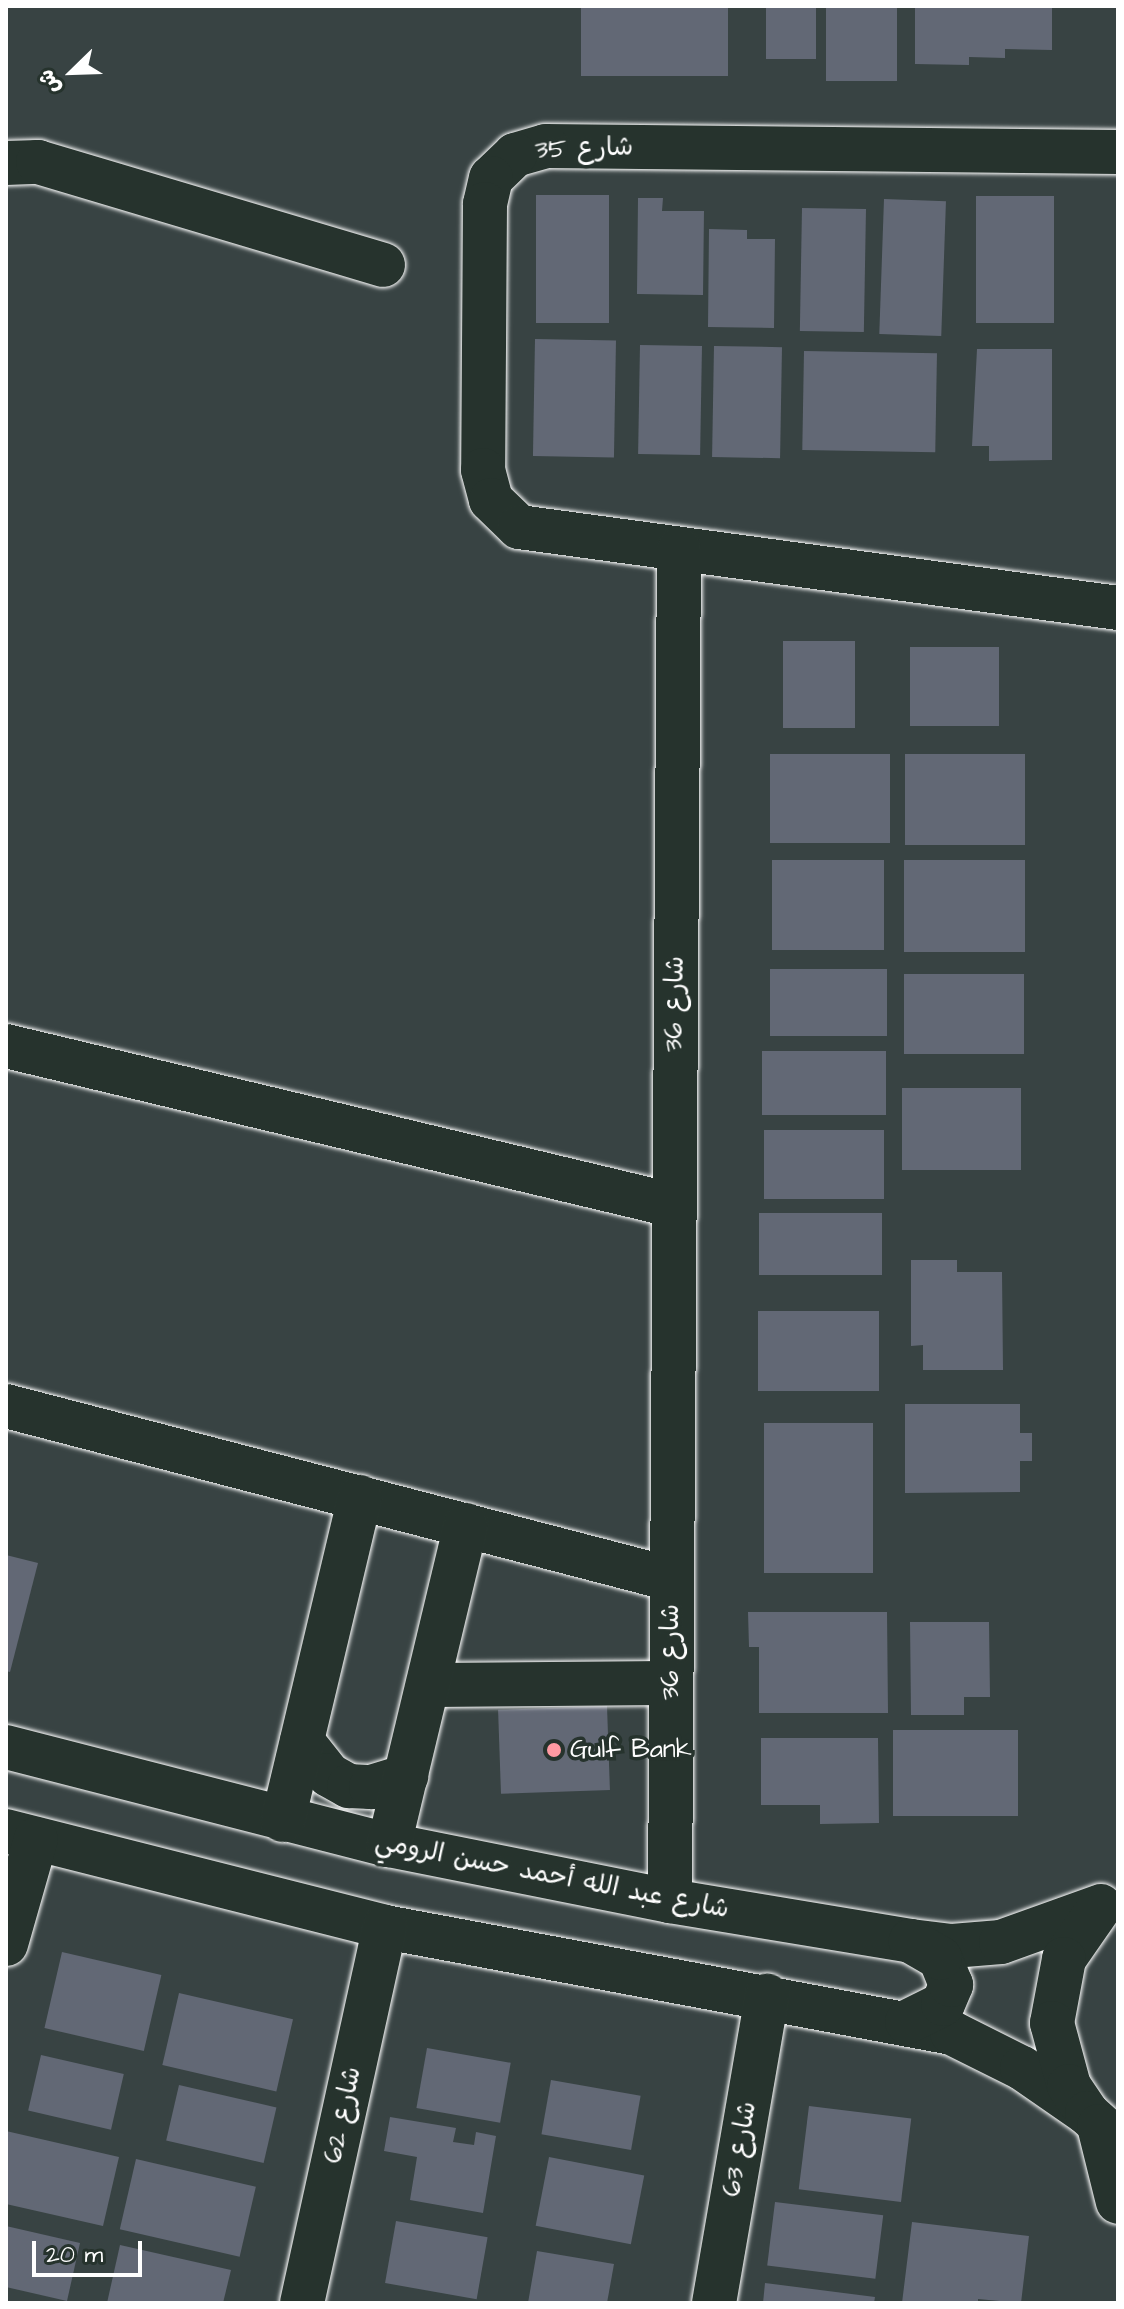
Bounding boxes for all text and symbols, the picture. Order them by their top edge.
north arrow [32,32,112,112]
text: ش [30,64,68,99]
street label: شارع 35 [534,132,634,166]
street label: شارع 36 [659,956,691,1052]
street label: شارع 36 [655,1604,687,1700]
place label: Gulf Bank [570,1734,692,1766]
marker: Gulf Bank [545,1741,563,1759]
street label: شارع عبد الله أحمد حسن الرومي [373,1826,731,1926]
street label: شارع 62 [318,2064,368,2166]
street label: شارع 63 [716,2099,764,2199]
scale bar [36,2225,146,2275]
text: 20 m [46,2238,103,2272]

